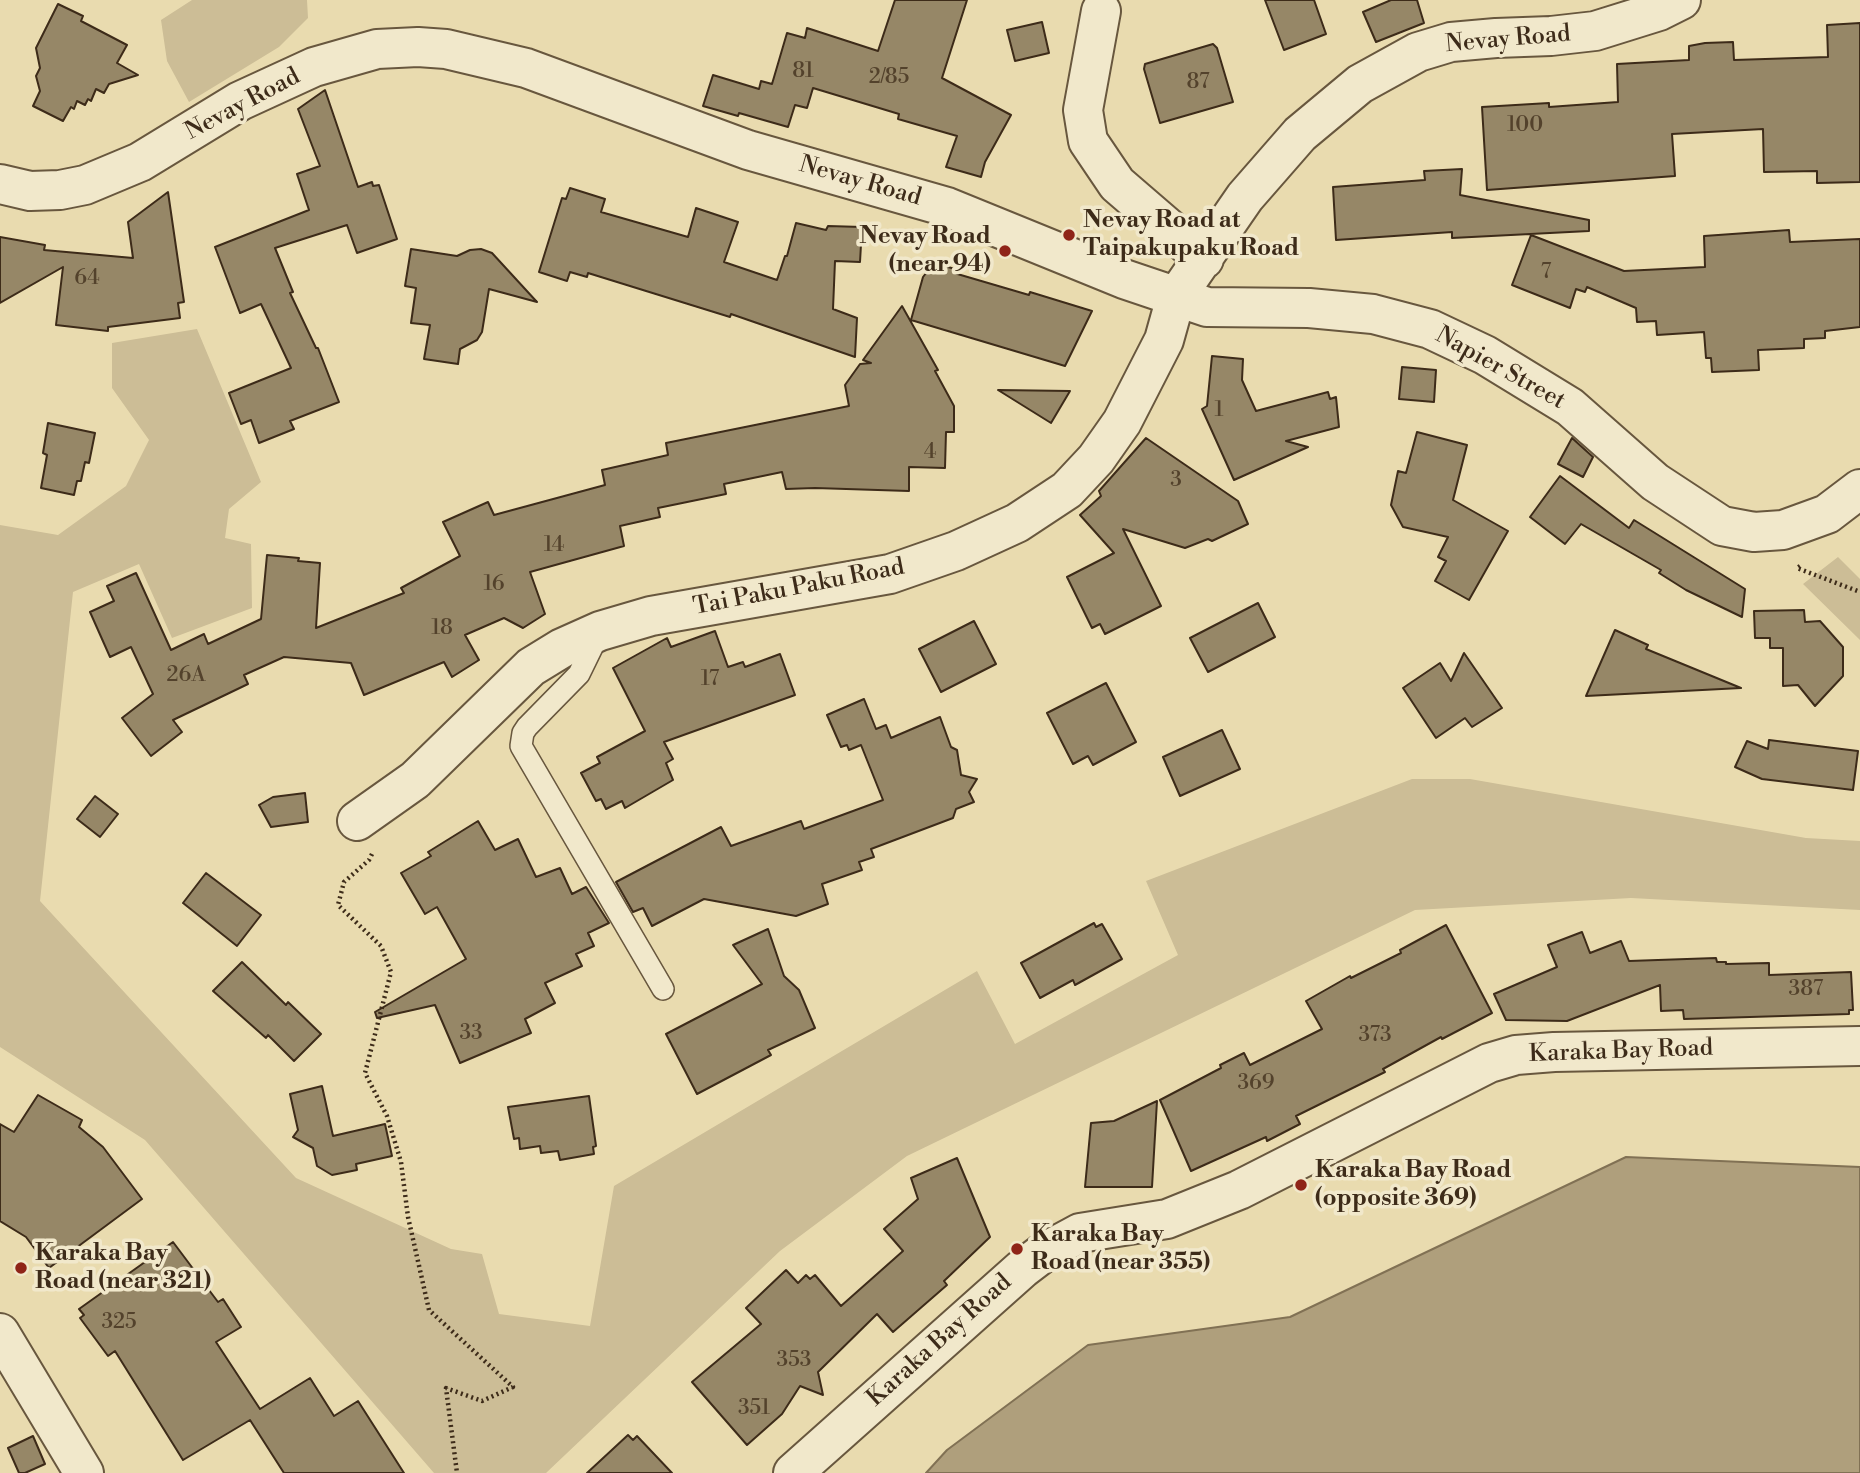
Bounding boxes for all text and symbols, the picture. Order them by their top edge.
street label: Nevay Road [1444,20,1572,60]
house number: 81 [792,59,814,85]
street label: Nevay Road [181,63,305,147]
house number: 2/85 [869,65,909,91]
house number: 87 [1186,70,1210,96]
house number: 100 [1507,113,1543,139]
street label: Nevay Road [796,151,924,213]
place label: Nevay Road at Taipakupaku Road [1083,207,1299,263]
place label: Nevay Road (near 94) [859,223,991,279]
marker: Nevay Road at Taipakupaku Road [1061,227,1077,243]
marker: Nevay Road (near 94) [997,243,1013,259]
house number: 7 [1541,260,1551,286]
house number: 64 [74,266,100,292]
street label: Napier Street [1430,321,1570,417]
house number: 1 [1214,398,1224,424]
house number: 4 [924,440,936,466]
house number: 3 [1170,468,1182,494]
house number: 14 [544,533,564,559]
street label: Tai Paku Paku Road [691,553,907,623]
house number: 16 [483,572,505,598]
house number: 18 [431,616,453,642]
house number: 26A [166,663,206,689]
house number: 17 [701,667,719,693]
house number: 387 [1789,977,1823,1003]
house number: 33 [459,1021,483,1047]
house number: 373 [1358,1023,1392,1049]
street label: Karaka Bay Road [1528,1034,1714,1070]
house number: 369 [1237,1071,1275,1097]
place label: Karaka Bay Road (opposite 369) [1315,1157,1511,1213]
marker: Karaka Bay Road (opposite 369) [1293,1177,1309,1193]
place label: Karaka Bay Road (near 355) [1031,1221,1210,1277]
place label: Karaka Bay Road (near 321) [35,1240,211,1296]
marker: Karaka Bay Road (near 355) [1009,1241,1025,1257]
marker: Karaka Bay Road (near 321) [13,1260,29,1276]
street label: Karaka Bay Road [862,1269,1018,1413]
house number: 325 [101,1310,137,1336]
house number: 353 [777,1348,811,1374]
house number: 351 [738,1396,770,1422]

